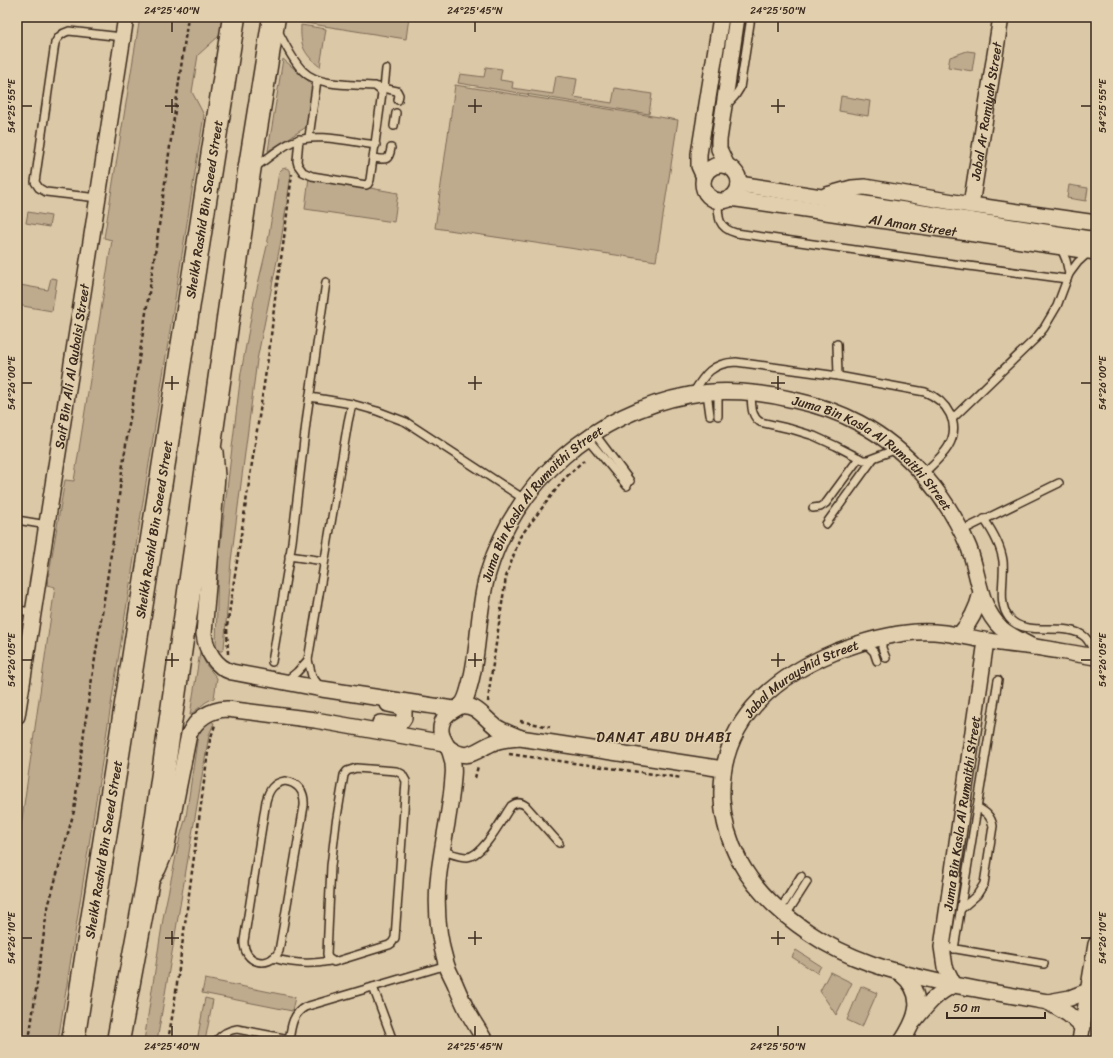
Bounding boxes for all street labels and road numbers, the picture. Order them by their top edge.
street label: Jabal Ar Ramiyah Street [963,40,1008,183]
street label: Sheikh Rashid Bin Saeed Street [178,118,229,300]
street label: Al Aman Street [867,207,959,243]
street label: Saif Bin Ali Al Qubaisi Street [47,281,96,450]
street label: Juma Bin Kasla Al Rumaithi Street [789,388,959,516]
street label: Juma Bin Kasla Al Rumaithi Street [474,419,608,585]
street label: Sheikh Rashid Bin Saeed Street [128,438,179,620]
street label: Jabal Murayshid Street [737,633,862,723]
street label: Juma Bin Kasla Al Rumaithi Street [936,714,987,913]
street label: Sheikh Rashid Bin Saeed Street [78,758,129,940]

